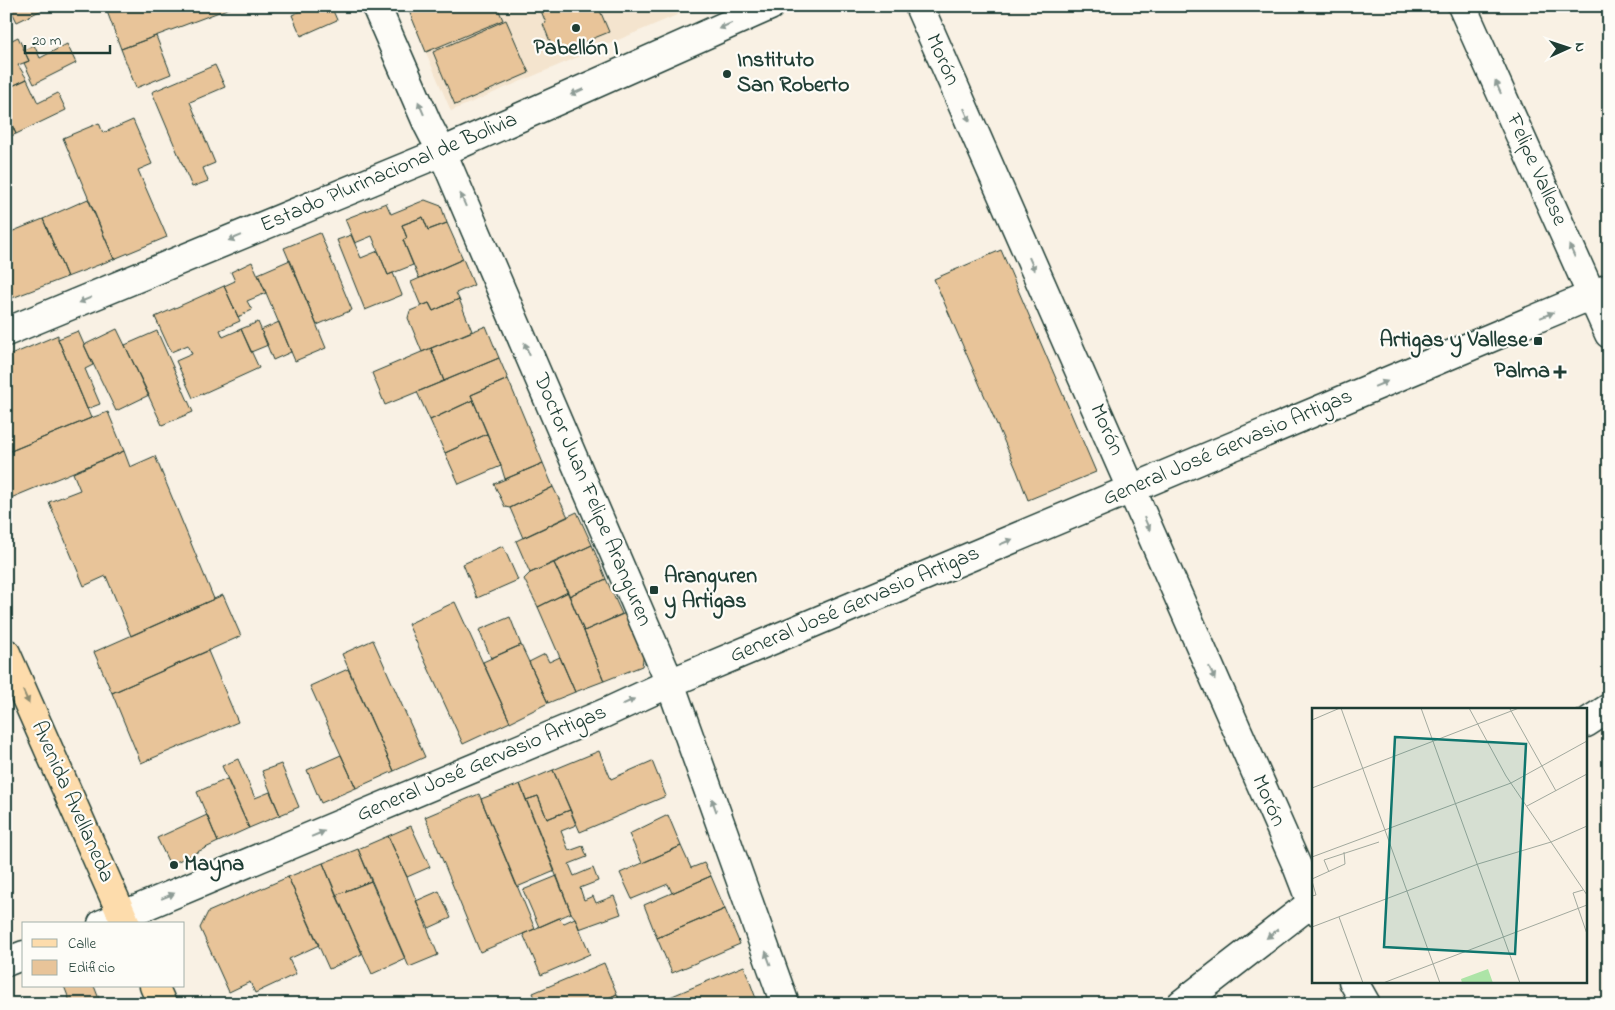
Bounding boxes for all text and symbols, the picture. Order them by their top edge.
scale bar [25,22,110,54]
marker: Pabellón I [570,22,582,34]
north arrow [1542,22,1592,72]
one-way arrow [718,23,732,31]
street label: Morón [916,29,968,91]
text: 20 m [32,30,62,52]
place label: Pabellón I [533,33,619,65]
text: N [1569,42,1590,53]
place label: Instituto San Roberto [737,45,849,102]
marker: Instituto San Roberto [721,68,733,80]
one-way arrow [1494,80,1502,94]
one-way arrow [570,89,584,97]
one-way arrow [416,101,424,115]
street label: Estado Plurinacional de Bolivia [255,104,523,242]
one-way arrow [963,108,971,122]
street label: Felipe Vallese [1497,108,1575,231]
one-way arrow [458,193,466,207]
one-way arrow [228,234,242,242]
one-way arrow [1568,244,1576,258]
one-way arrow [1029,257,1037,271]
one-way arrow [78,296,92,304]
one-way arrow [1540,310,1555,318]
place label: Artigas y Vallese [1380,325,1529,358]
marker: Artigas y Vallese [1532,335,1544,347]
one-way arrow [522,342,530,356]
place label: Palma [1494,356,1550,388]
marker: Palma [1554,366,1566,378]
street label: Doctor Juan Felipe Aranguren [523,368,660,632]
one-way arrow [1374,380,1388,388]
street label: General José Gervasio Artigas [1098,381,1358,516]
street label: Morón [1080,399,1132,461]
one-way arrow [1144,517,1152,531]
one-way arrow [999,537,1013,545]
street label: General José Gervasio Artigas [725,538,985,673]
place label: Aranguren y Artigas [664,561,757,619]
marker: Aranguren y Artigas [648,584,660,596]
one-way arrow [1209,666,1217,680]
one-way arrow [22,690,30,704]
street label: General José Gervasio Artigas [352,697,612,832]
one-way arrow [621,698,635,706]
inset map [1312,708,1588,982]
street label: Avenida Avellaneda [22,716,122,888]
street label: Morón [1242,770,1294,832]
one-way arrow [710,797,718,812]
one-way arrow [310,829,325,837]
place label: Mayna [184,849,244,882]
marker: Mayna [168,859,180,871]
one-way arrow [161,892,175,900]
legend [22,922,185,988]
one-way arrow [1266,928,1279,939]
text: Calle [68,933,96,955]
one-way arrow [764,950,772,965]
text: Edificio [68,957,115,979]

